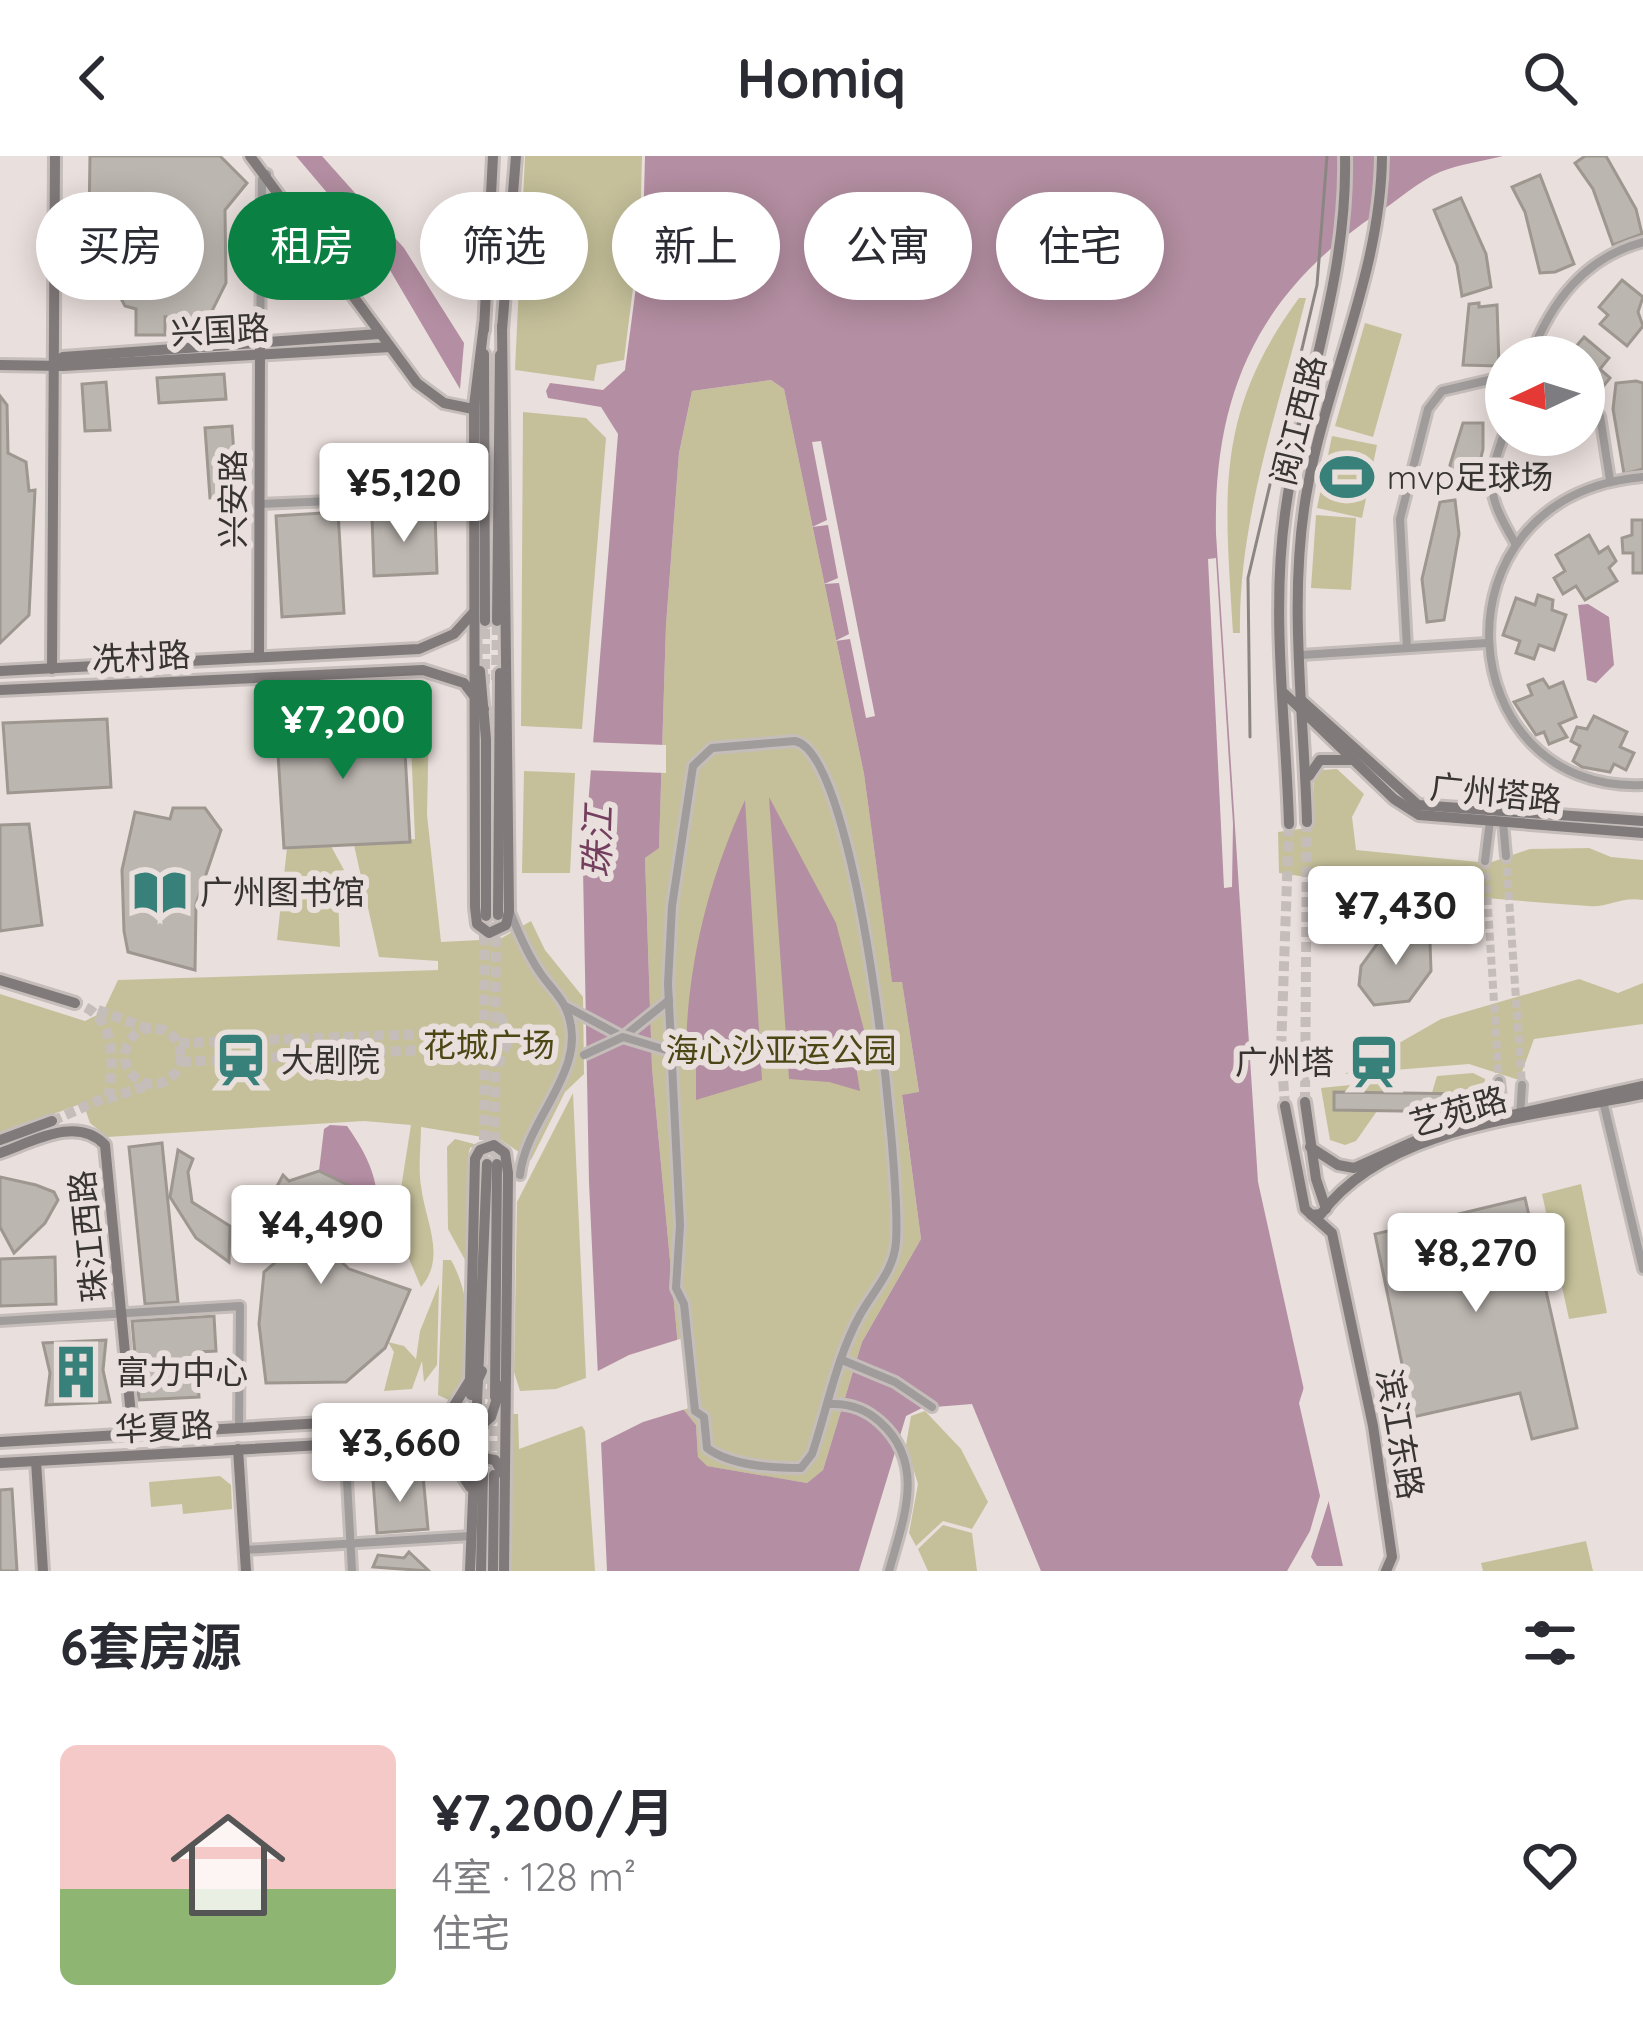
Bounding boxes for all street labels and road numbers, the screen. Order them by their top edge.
street label: 兴国路 [169,306,270,353]
street label: 阅江西路 [1262,351,1333,489]
street label: 兴安路 [212,450,253,549]
street label: 冼村路 [90,633,191,680]
street label: 广州塔路 [1428,765,1564,820]
street label: 艺苑路 [1405,1077,1511,1144]
street label: 珠江西路 [60,1168,115,1304]
street label: 滨江东路 [1369,1365,1432,1502]
street label: 华夏路 [113,1403,214,1450]

